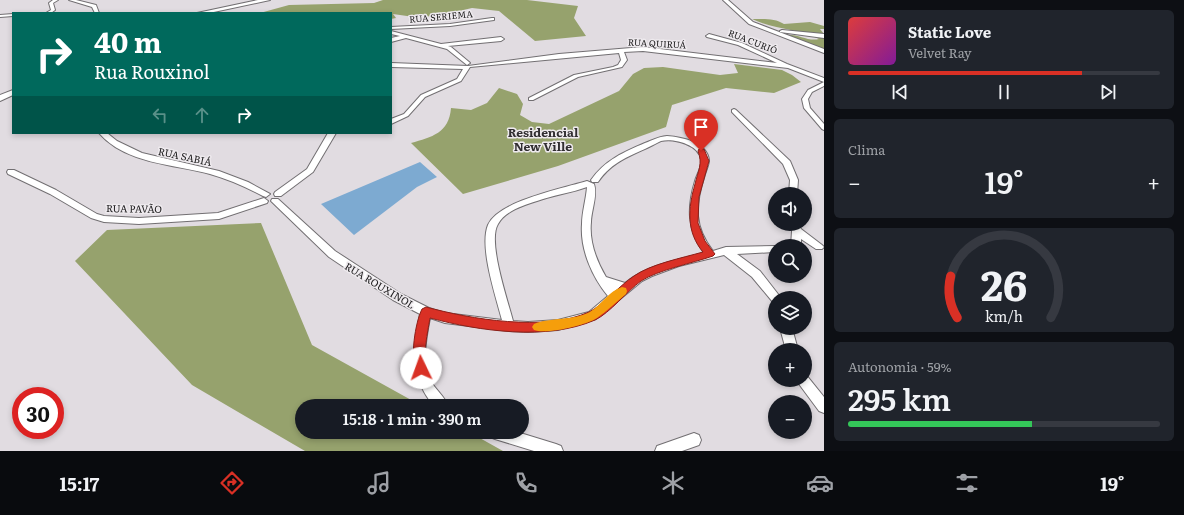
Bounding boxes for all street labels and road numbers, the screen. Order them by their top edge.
street label: RUA SERIEMA [409,6,474,26]
street label: RUA CURIÓ [726,25,780,57]
street label: RUA QUIRUÁ [628,34,687,52]
street label: RUA SABIÁ [157,143,214,169]
street label: RUA PAVÃO [106,200,162,216]
street label: RUA ROUXINOL [342,258,418,312]

